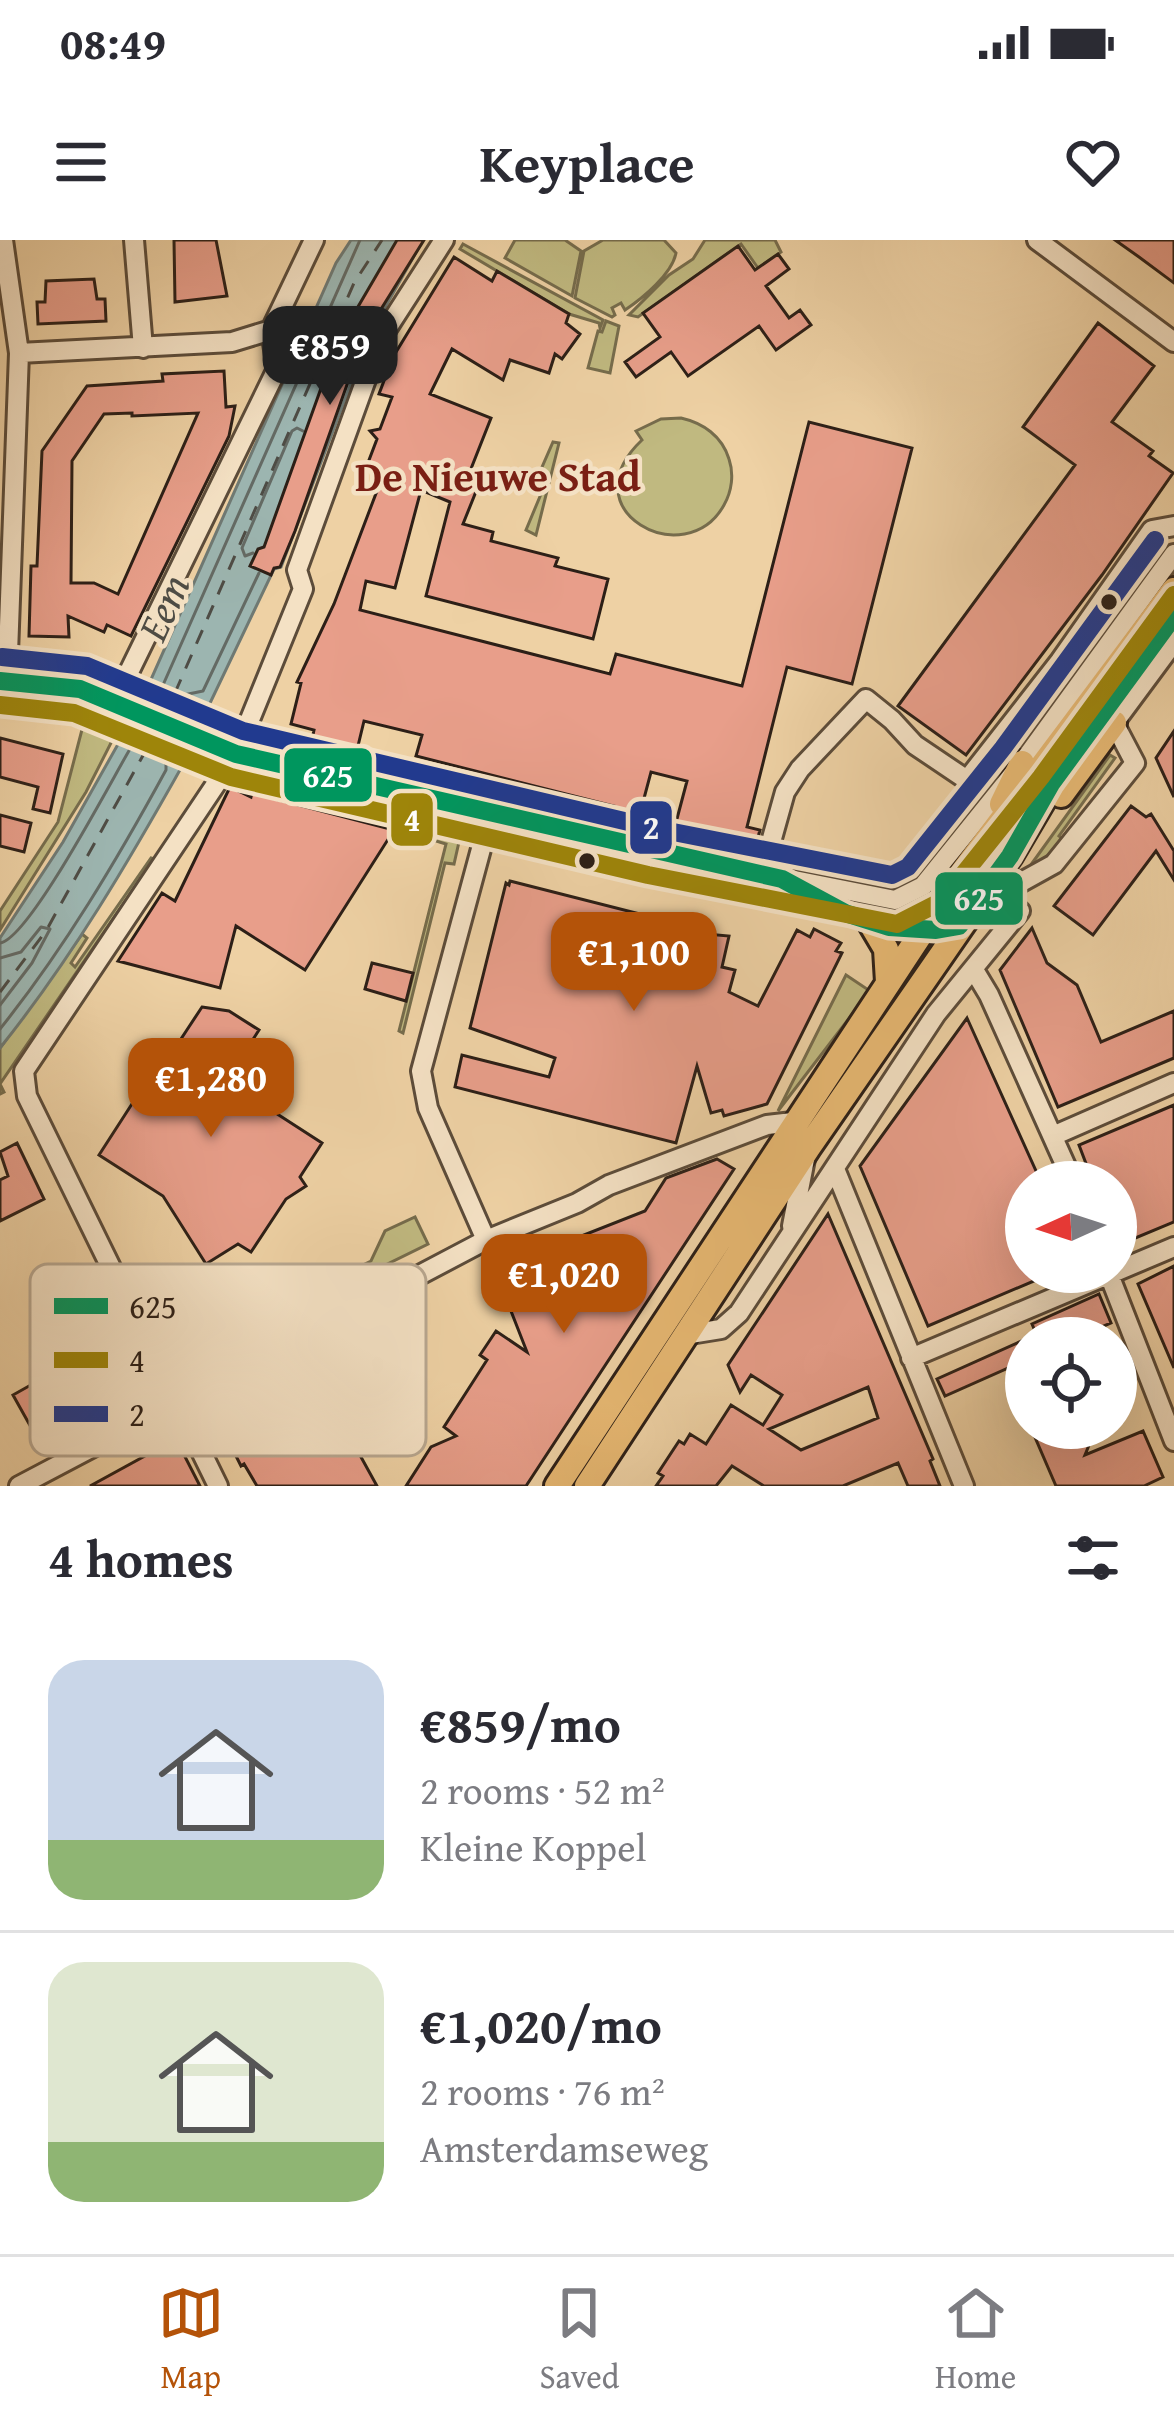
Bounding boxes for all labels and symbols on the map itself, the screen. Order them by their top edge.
pin: €859 [259,306,401,408]
district label: De Nieuwe Stad [355,445,642,506]
water label: Eem [121,563,204,651]
unlabelled marker [1098,591,1120,613]
line badge: 625 [282,746,374,804]
text: 625 [302,751,354,799]
line badge: 4 [389,791,435,848]
text: 4 [403,795,421,843]
line badge: 2 [628,799,674,856]
text: 2 [642,803,660,851]
unlabelled marker [576,850,598,872]
line badge: 625 [933,870,1025,927]
text: 625 [953,874,1005,922]
pin: €1,100 [536,912,732,1014]
pin: €1,280 [113,1038,309,1140]
north arrow [1005,1161,1137,1293]
pin: €1,020 [466,1234,662,1336]
legend [30,1264,426,1456]
text: 625 [129,1282,177,1330]
text: 4 [129,1336,145,1384]
text: 2 [129,1390,145,1438]

